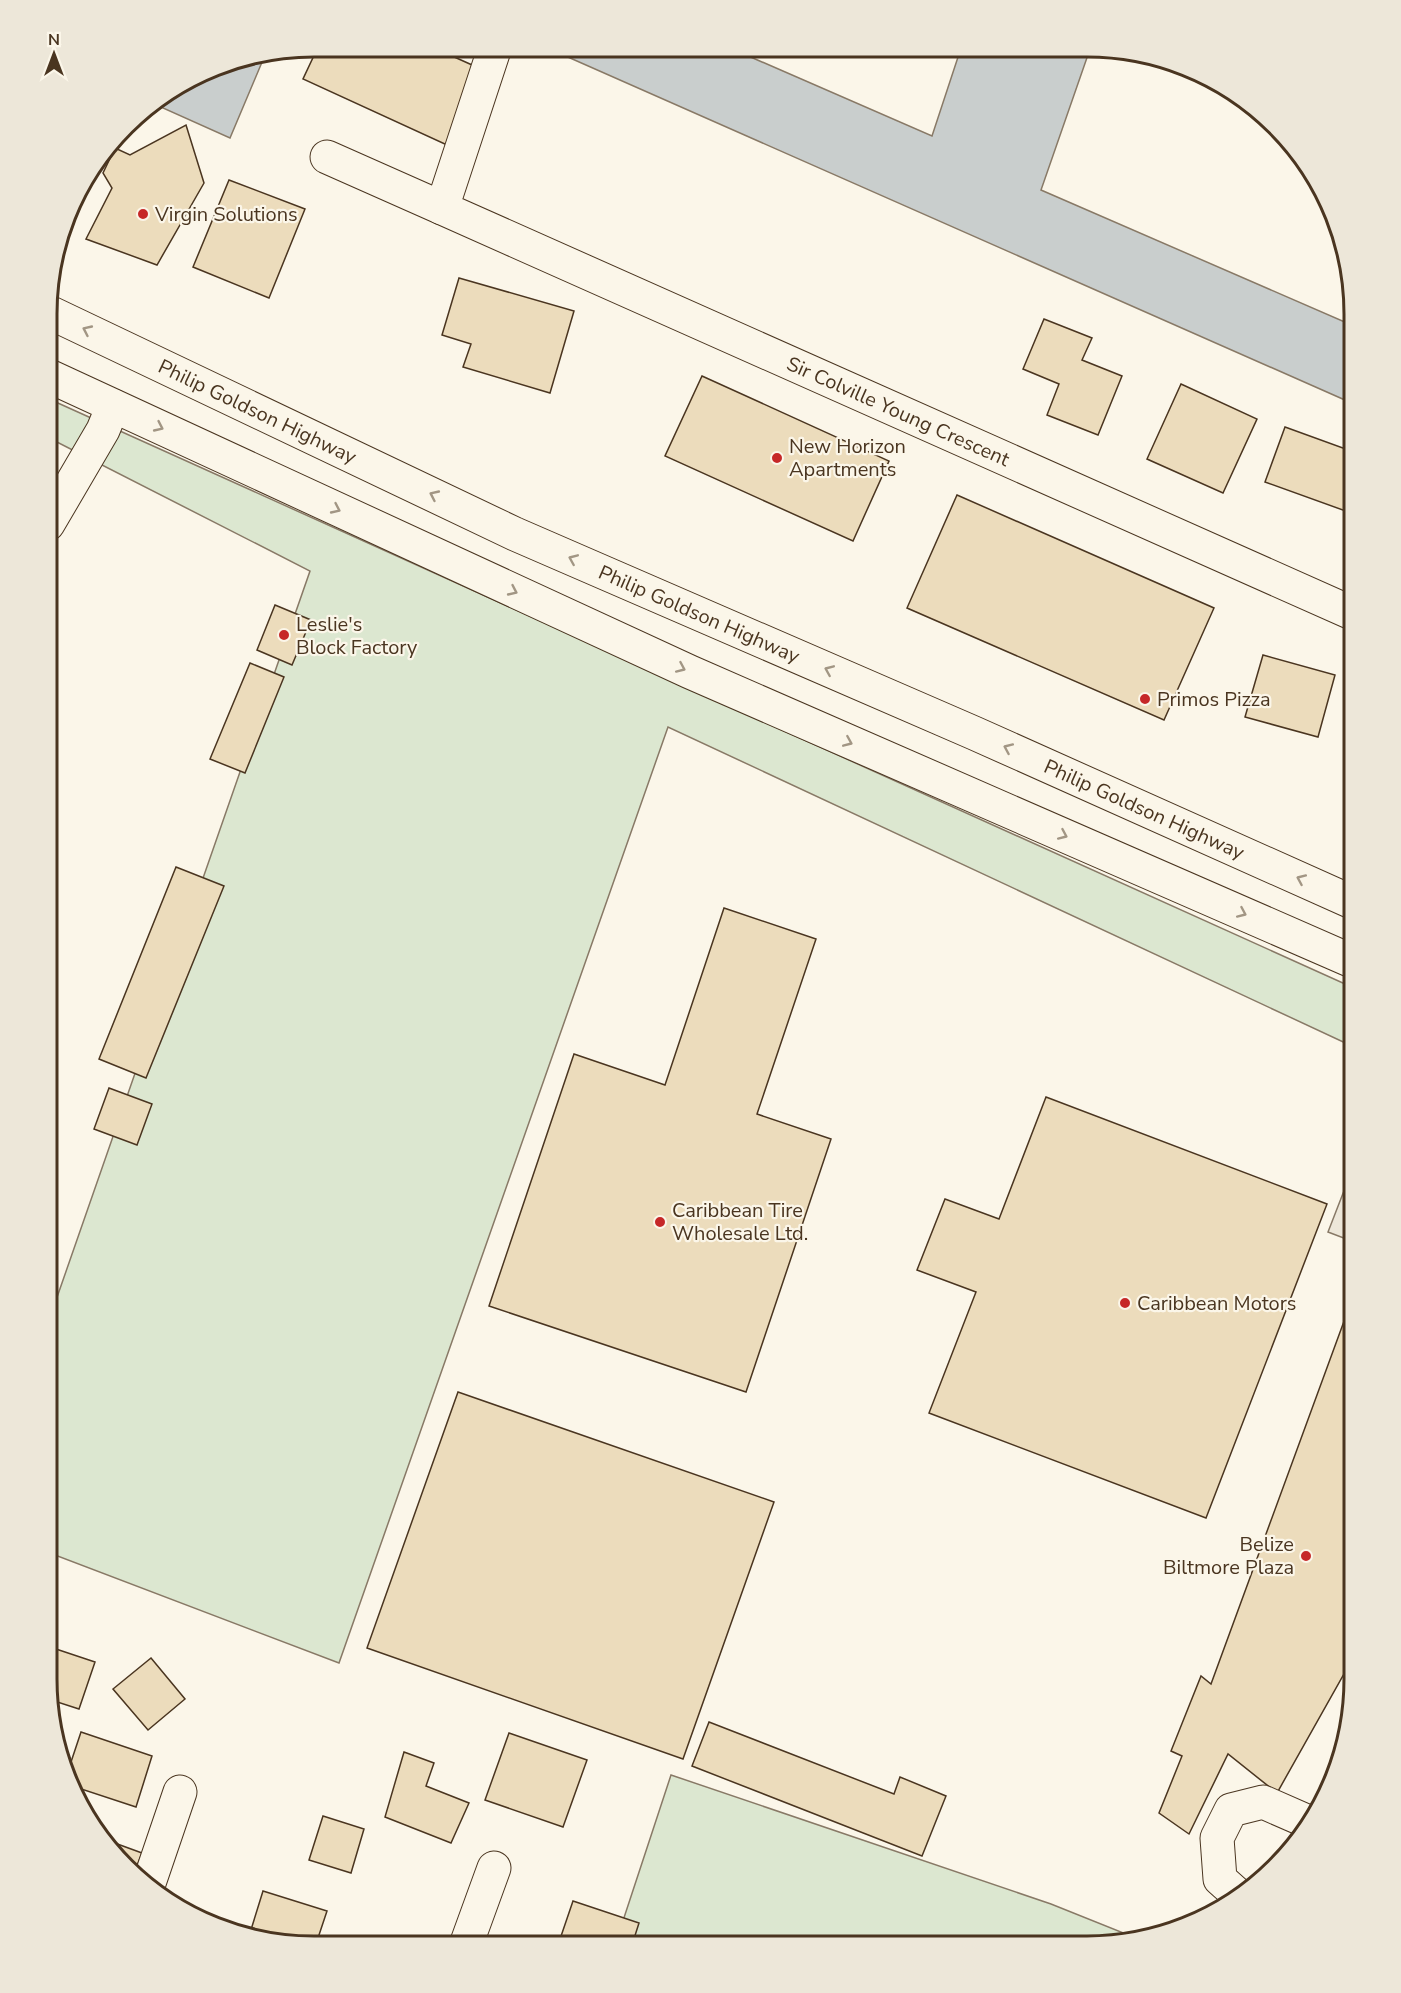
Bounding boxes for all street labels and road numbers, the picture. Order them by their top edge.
street label: Sir Colville Young Crescent [782,350,1015,473]
street label: Philip Goldson Highway [154,353,362,471]
street label: Philip Goldson Highway [594,559,805,670]
street label: Philip Goldson Highway [1040,753,1249,867]

